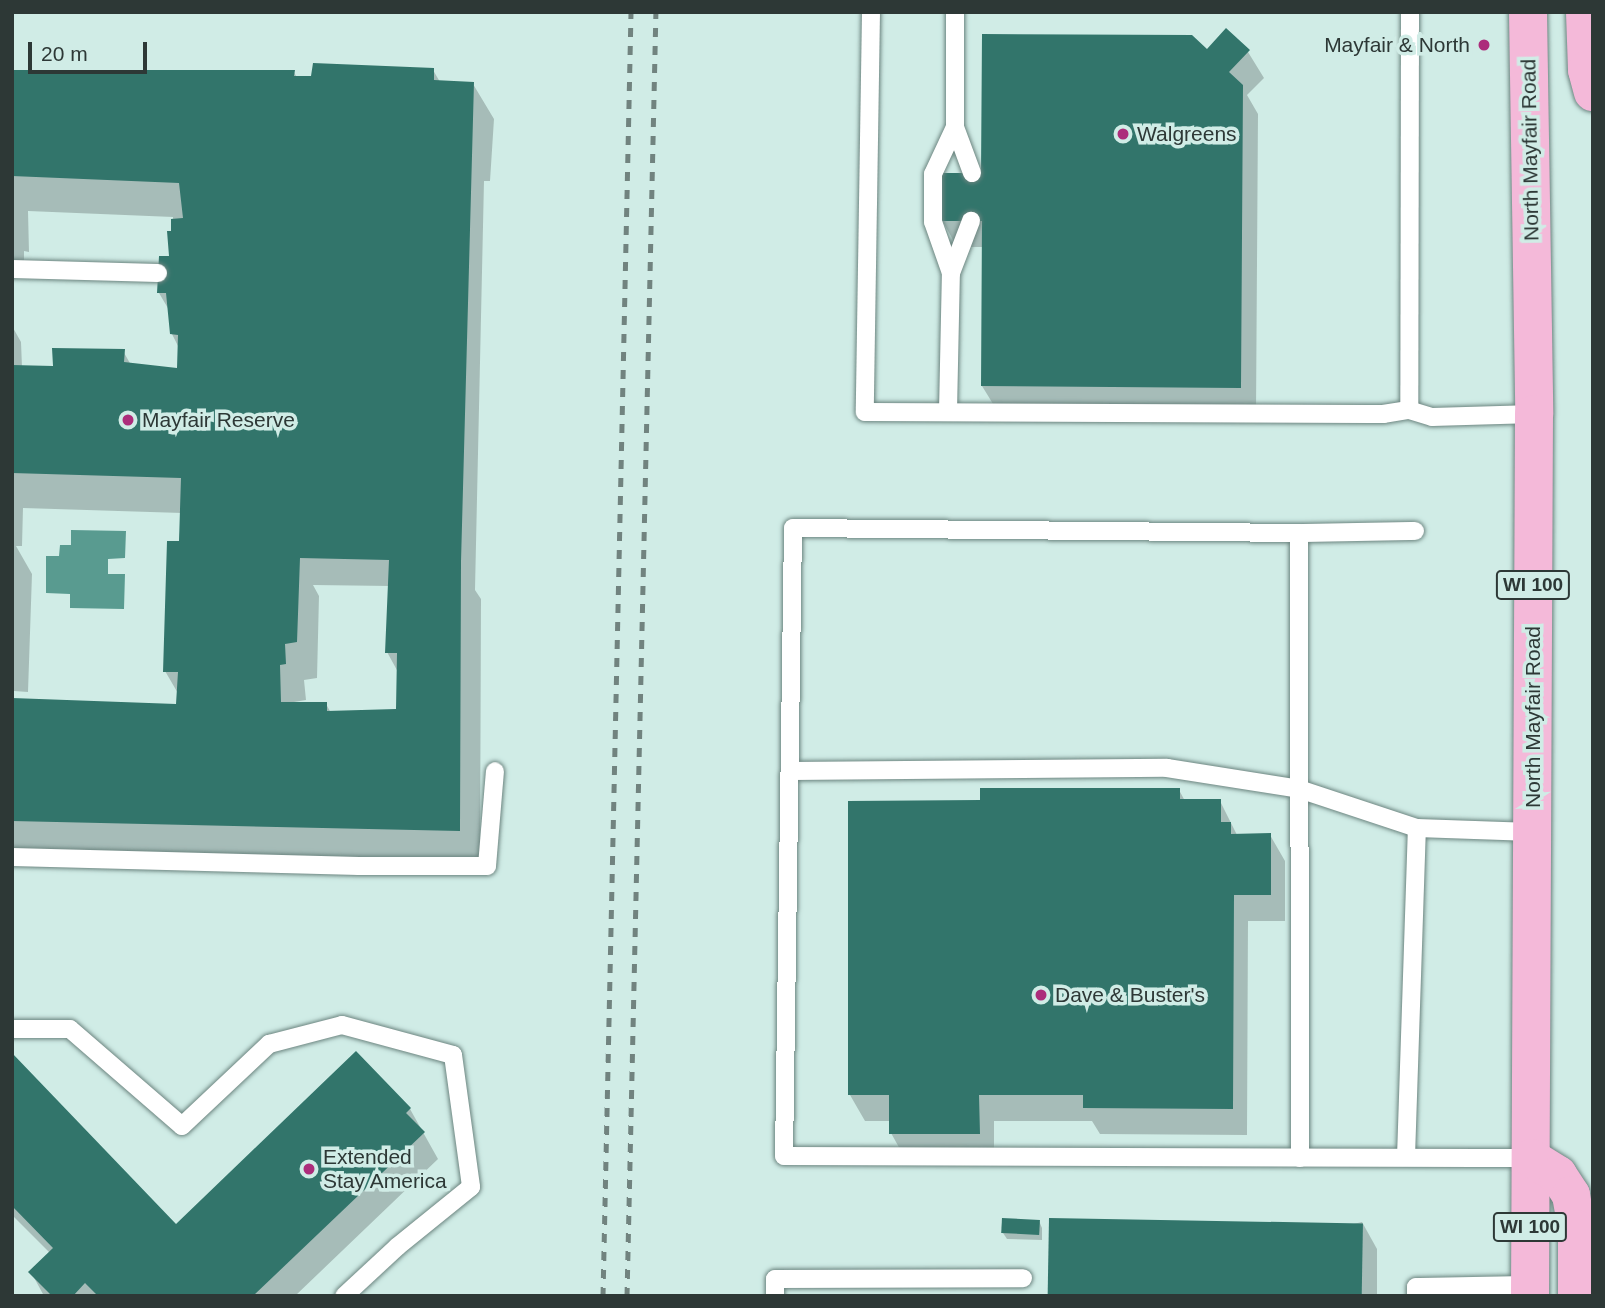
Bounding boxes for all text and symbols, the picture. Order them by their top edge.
scale bar [32,28,150,72]
place label: Mayfair & North [1324,32,1470,58]
marker: Mayfair & North [1476,37,1492,53]
text: 20 m [41,42,88,65]
street label: North Mayfair Road [1516,59,1544,241]
place label: Walgreens [1137,121,1237,147]
marker: Walgreens [1115,126,1131,142]
place label: Mayfair Reserve [142,407,295,433]
marker: Mayfair Reserve [120,412,136,428]
road number: WI 100 [1494,570,1572,600]
street label: North Mayfair Road [1520,626,1546,808]
place label: Dave & Buster's [1055,982,1205,1008]
marker: Dave & Buster's [1033,987,1049,1003]
place label: Extended Stay America [323,1144,448,1194]
marker: Extended Stay America [301,1161,317,1177]
road number: WI 100 [1492,1212,1568,1242]

